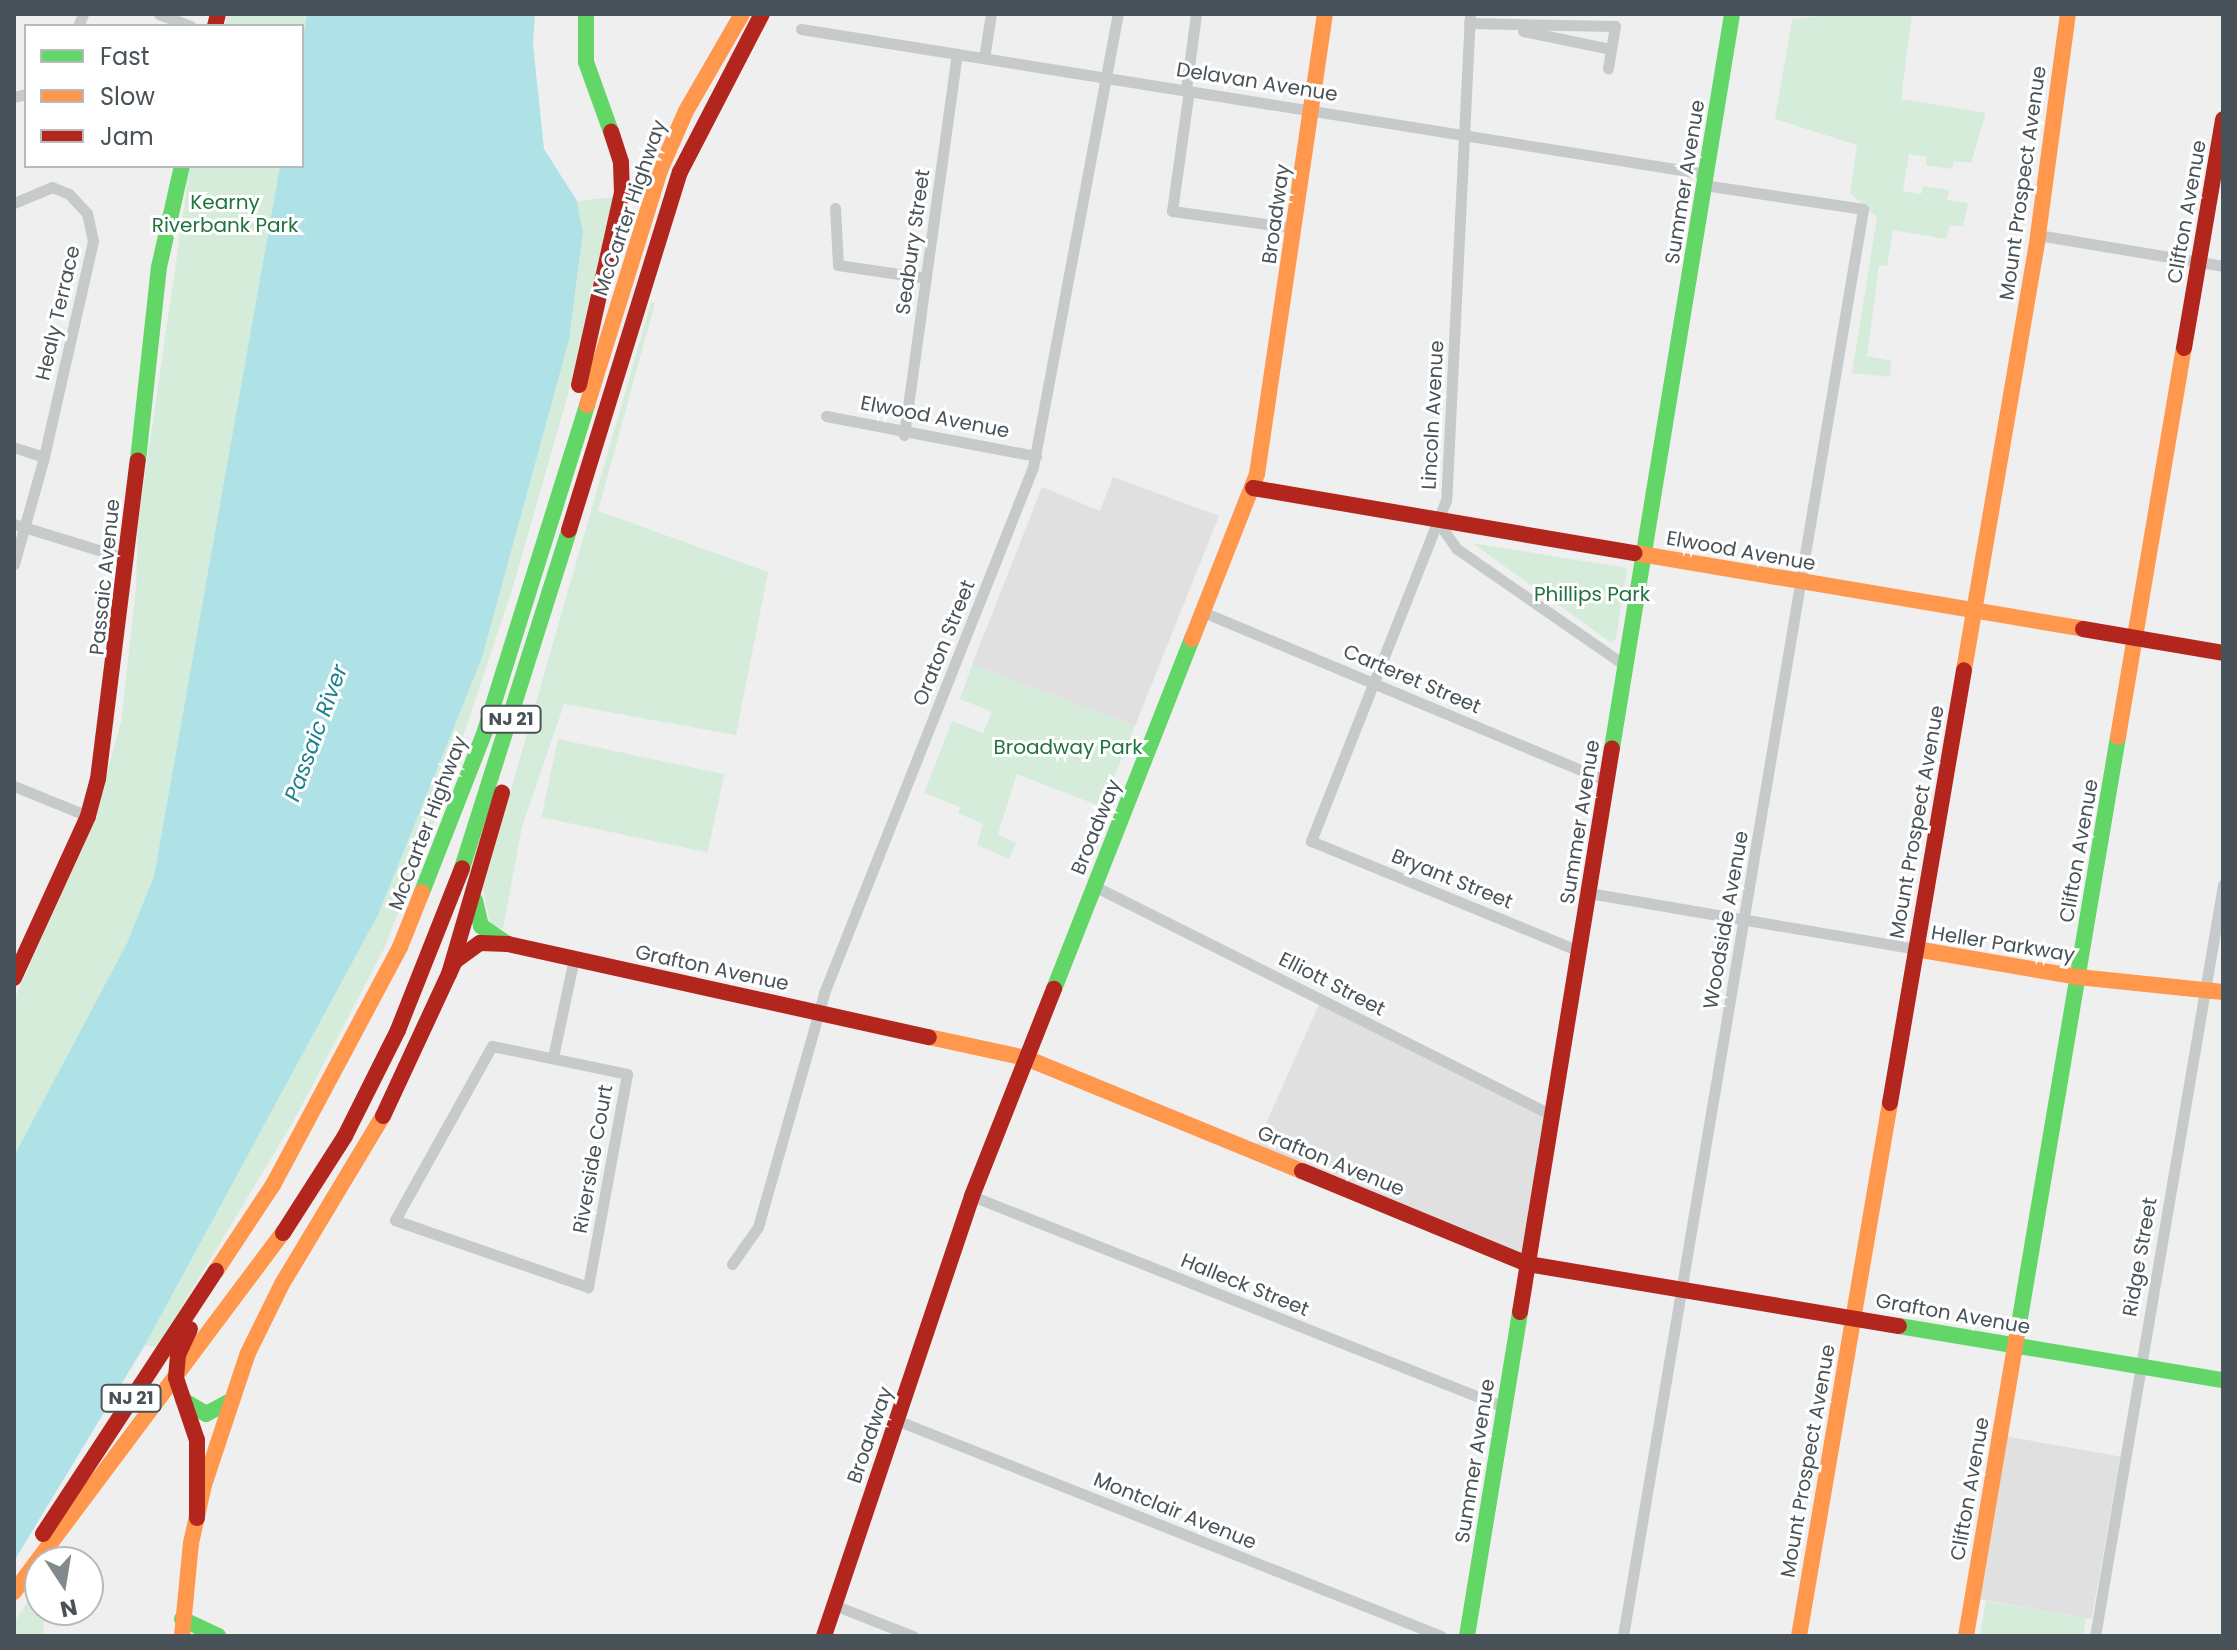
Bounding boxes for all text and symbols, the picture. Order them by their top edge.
legend [24,24,304,168]
text: Fast [100,40,150,73]
street label: Delavan Avenue [1175,57,1339,107]
street label: Mount Prospect Avenue [1995,64,2051,302]
text: Slow [100,80,155,113]
street label: Summer Avenue [1660,98,1710,266]
street label: McCarter Highway [589,117,671,299]
text: Jam [100,120,154,153]
street label: Clifton Avenue [2163,138,2211,286]
street label: Broadway [1257,162,1295,266]
street label: Seabury Street [891,168,935,316]
park label: Kearny Riverbank Park [152,190,298,237]
street label: Healy Terrace [31,243,85,383]
street label: Lincoln Avenue [1417,340,1449,490]
street label: Elwood Avenue [859,391,1011,443]
street label: Passaic Avenue [85,498,125,656]
street label: Elwood Avenue [1664,526,1818,576]
street label: Oraton Street [908,577,980,709]
park label: Phillips Park [1534,582,1650,606]
street label: Carteret Street [1340,639,1484,719]
water label: Passaic River [279,661,353,805]
street label: Mount Prospect Avenue [1885,704,1949,940]
road number: NJ 21 [479,705,543,733]
street label: McCarter Highway [384,733,472,913]
park label: Broadway Park [994,735,1142,759]
street label: Summer Avenue [1555,738,1605,906]
street label: Broadway [1066,776,1126,878]
street label: Clifton Avenue [2055,777,2103,925]
street label: Woodside Avenue [1699,829,1753,1011]
street label: Bryant Street [1388,844,1516,914]
street label: Heller Parkway [1929,921,2077,967]
street label: Grafton Avenue [633,940,791,996]
street label: Elliott Street [1275,947,1389,1021]
street label: Riverside Court [568,1083,618,1235]
street label: Grafton Avenue [1254,1121,1408,1201]
street label: Ridge Street [2118,1196,2162,1318]
street label: Halleck Street [1177,1248,1313,1322]
street label: Grafton Avenue [1874,1289,2032,1339]
street label: Mount Prospect Avenue [1776,1343,1840,1579]
street label: Summer Avenue [1450,1377,1500,1545]
street label: Broadway [842,1383,898,1487]
road number: NJ 21 [99,1384,163,1412]
street label: Clifton Avenue [1946,1415,1994,1563]
street label: Montclair Avenue [1090,1467,1260,1555]
north arrow [24,1546,104,1626]
text: N [57,1591,80,1625]

